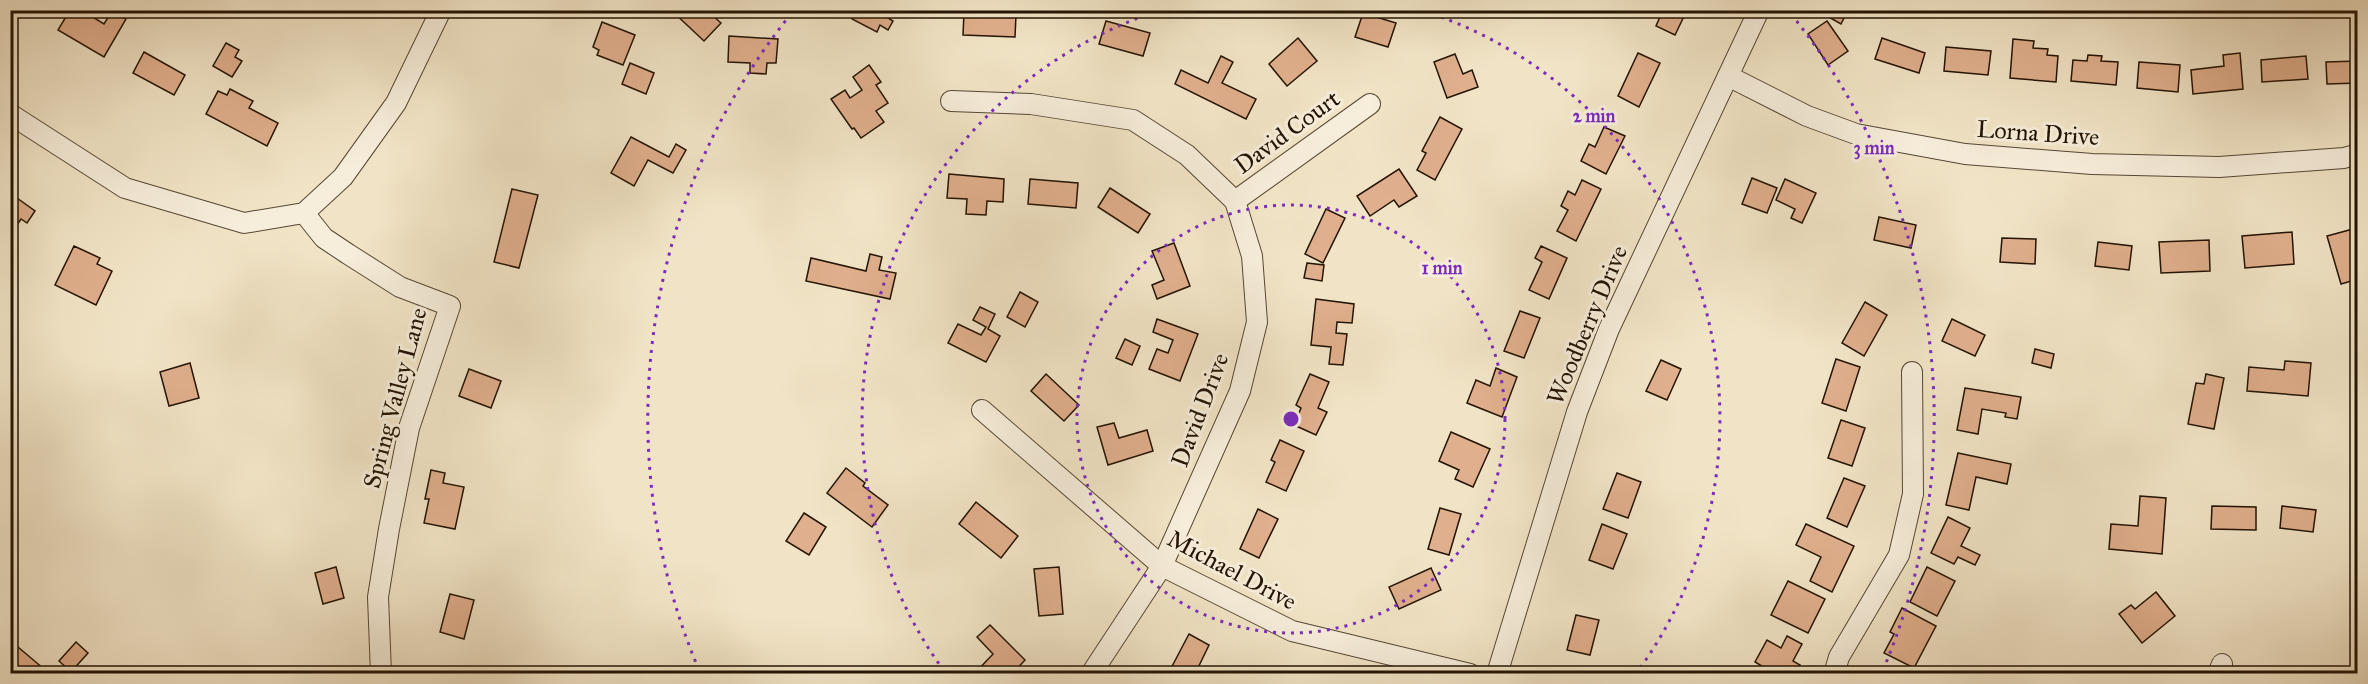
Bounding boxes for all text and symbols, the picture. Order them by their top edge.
street label: David Court [1228,83,1346,180]
text: 2 min [1573,105,1616,127]
street label: Lorna Drive [1976,114,2100,152]
text: 3 min [1854,137,1895,160]
street label: Woodberry Drive [1540,241,1634,409]
text: 1 min [1422,257,1463,279]
street label: Spring Valley Lane [356,304,434,492]
street label: David Drive [1165,349,1235,471]
centre of rings [1281,409,1301,429]
street label: Michael Drive [1162,523,1302,617]

